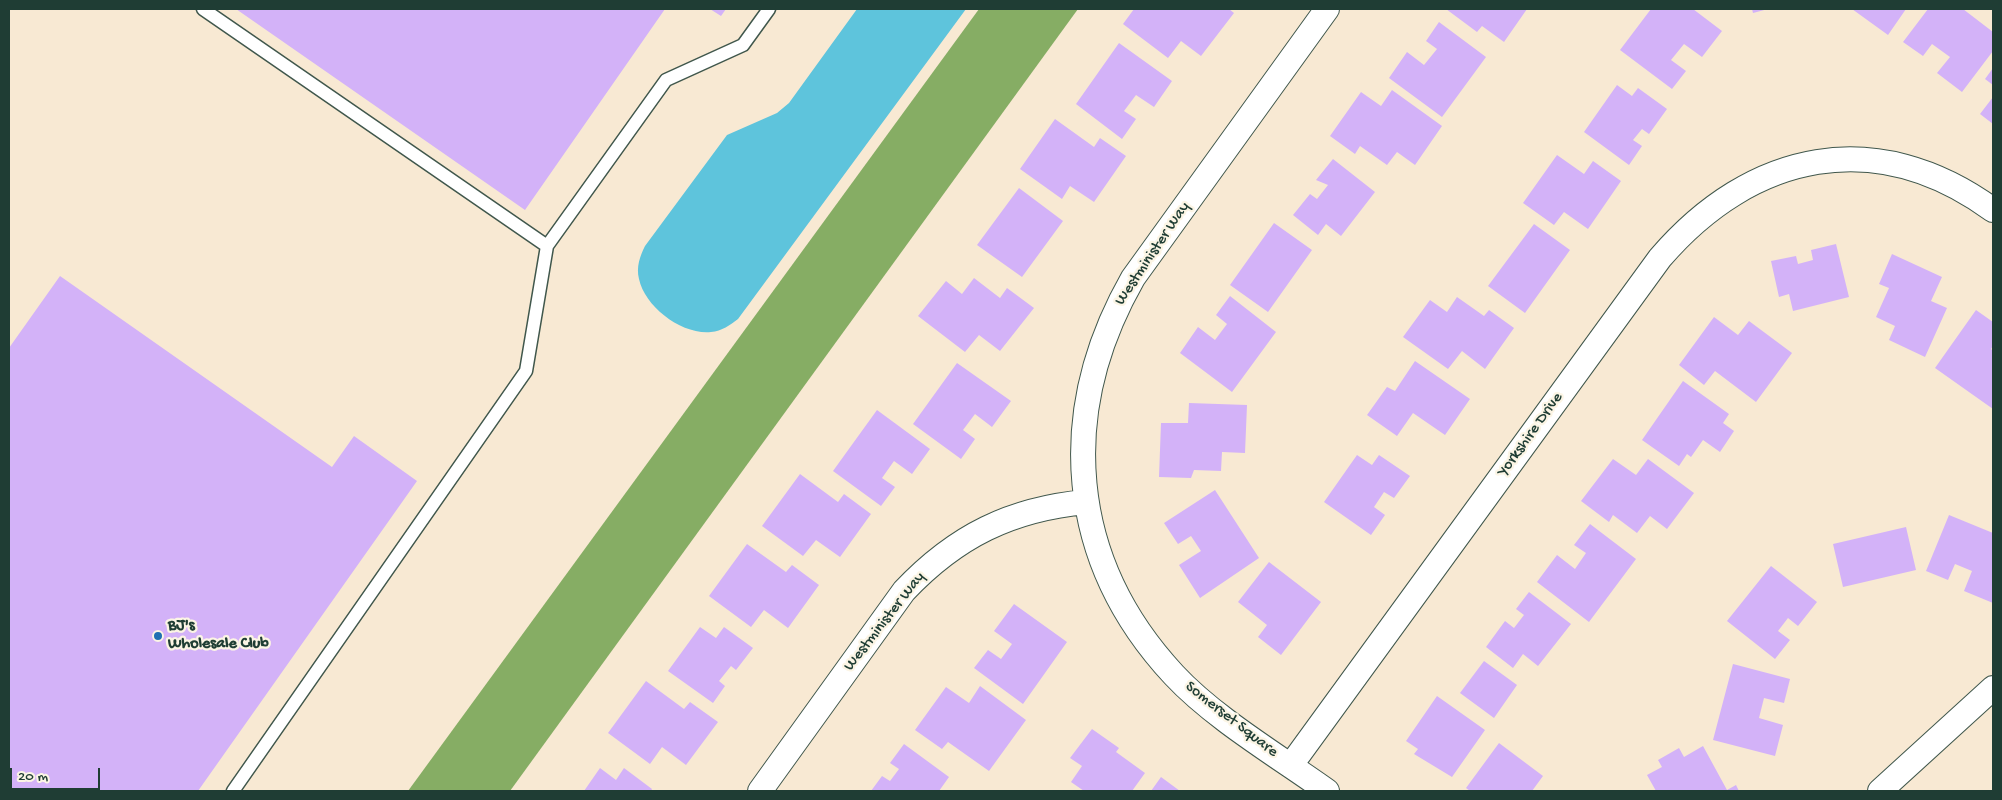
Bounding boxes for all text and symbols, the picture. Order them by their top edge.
street label: Westminister Way [1111,199,1195,309]
street label: Yorkshire Drive [1494,389,1568,481]
street label: Westminister Way [840,569,930,675]
place label: BJ's Wholesale Club [168,617,269,655]
marker: BJ's Wholesale Club [152,630,164,642]
street label: Somerset Square [1181,678,1281,762]
scale bar [12,758,102,790]
text: 20 m [18,768,48,786]

